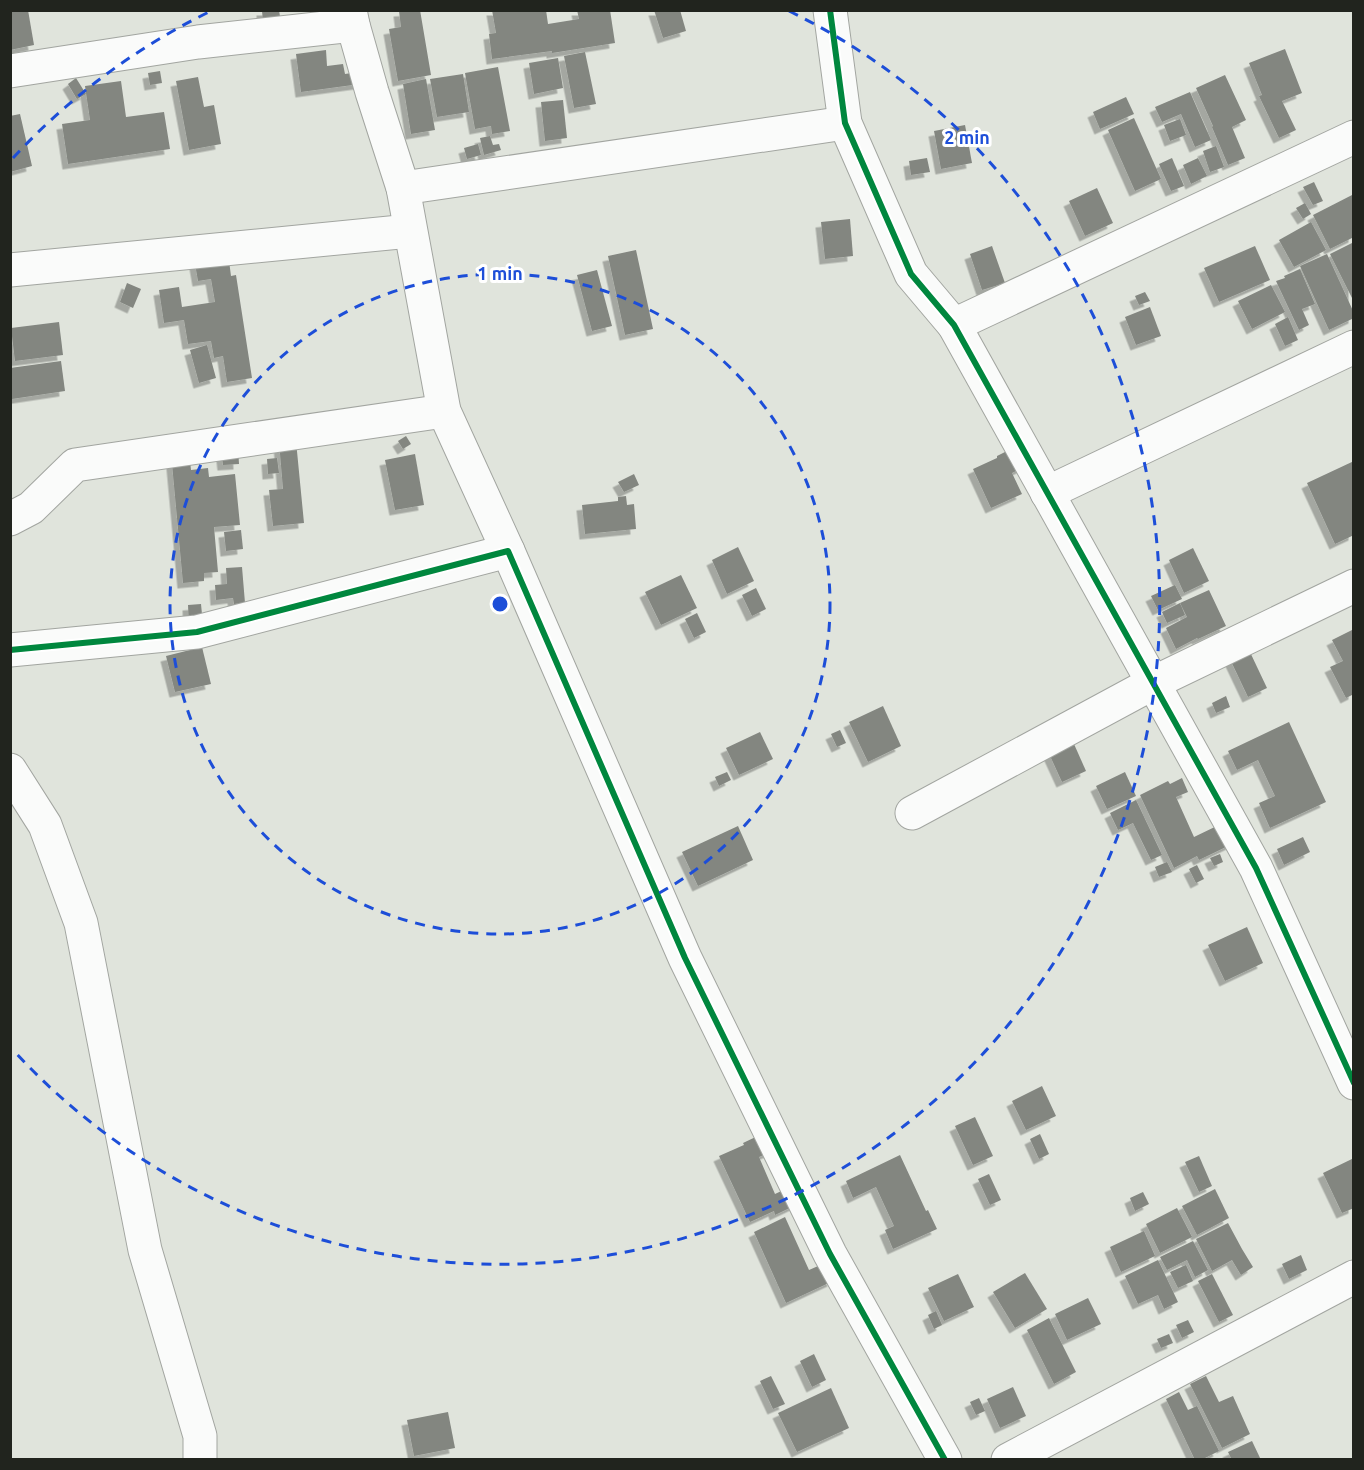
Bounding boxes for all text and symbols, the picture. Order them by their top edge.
text: 2 min [944,127,990,147]
text: 1 min [477,263,523,283]
centre of rings [490,594,510,614]

